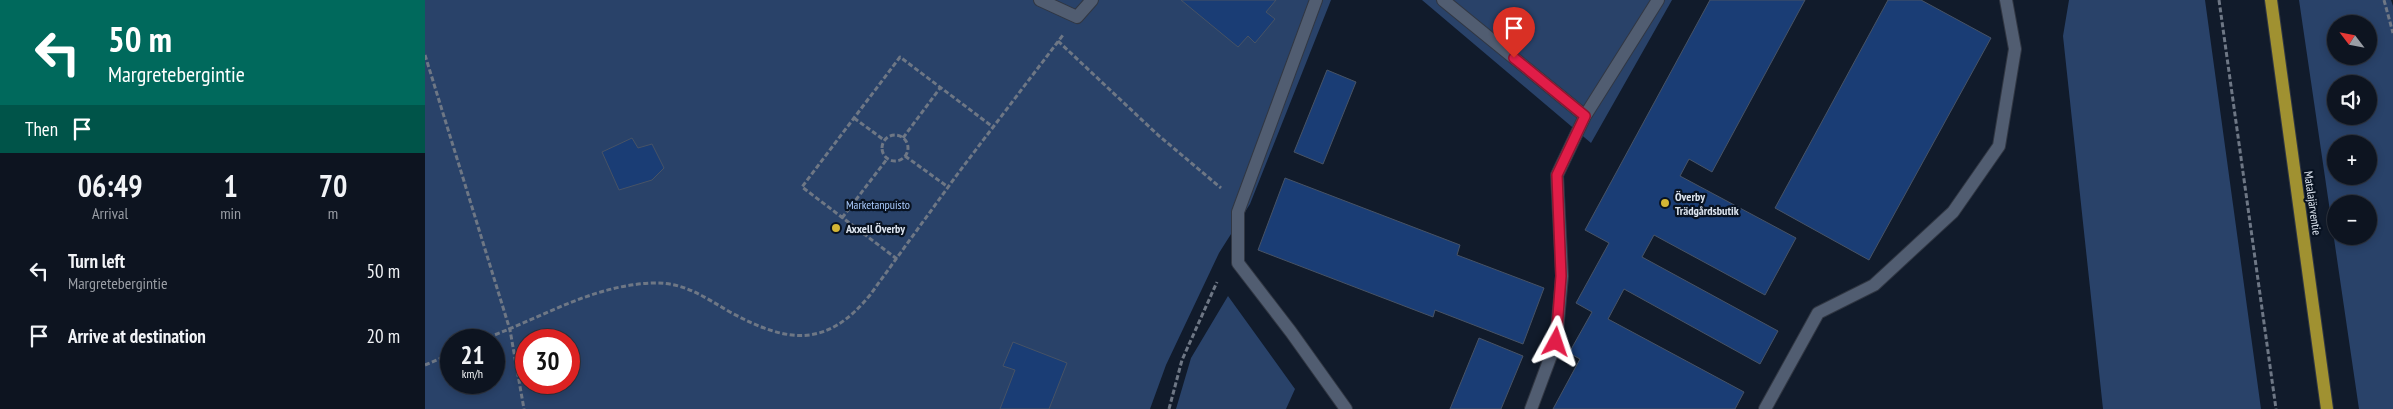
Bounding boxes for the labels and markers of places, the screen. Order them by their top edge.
pin [1493,7,1535,58]
place label: Överby Trädgårdsbutik [1675,189,1739,218]
marker: Överby Trädgårdsbutik [1659,197,1671,209]
place label: Axxell Överby [845,221,905,236]
marker: Axxell Överby [830,222,842,234]

